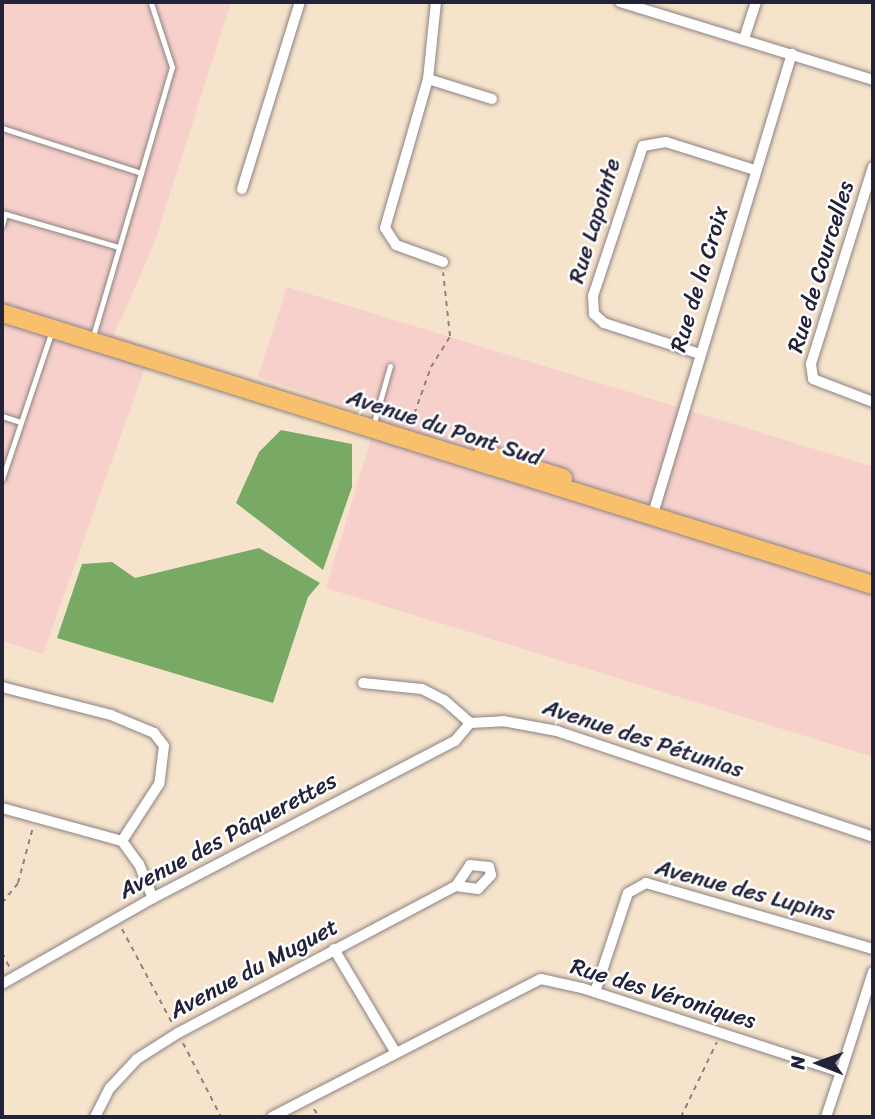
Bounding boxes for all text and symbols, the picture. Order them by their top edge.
street label: Rue Lapointe [563,155,627,287]
street label: Rue de Courcelles [782,177,860,357]
street label: Rue de la Croix [665,202,735,356]
street label: Avenue du Pont Sud [343,384,545,472]
street label: Avenue des Pétunias [540,694,746,784]
street label: Avenue des Pâquerettes [115,767,341,905]
street label: Avenue des Lupins [653,854,837,928]
street label: Avenue du Muguet [165,913,343,1025]
street label: Rue des Véroniques [566,952,760,1036]
north arrow [784,1028,854,1098]
text: N [781,1056,814,1070]

